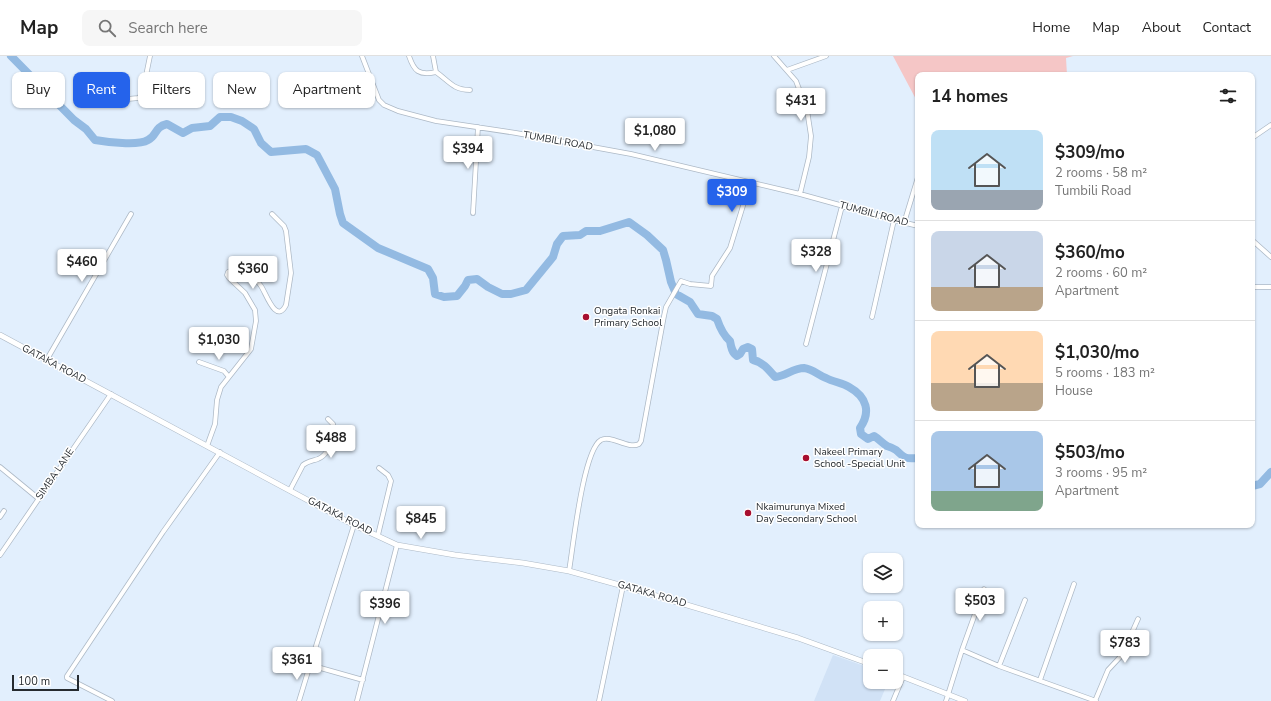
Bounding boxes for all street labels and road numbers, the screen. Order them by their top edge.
street label: TUMBILI ROAD [522,128,594,154]
street label: TUMBILI ROAD [838,198,910,230]
street label: GATAKA ROAD [19,341,89,387]
street label: SIMBA LANE [33,445,78,503]
street label: GATAKA ROAD [305,494,375,538]
street label: GATAKA ROAD [616,577,688,611]

